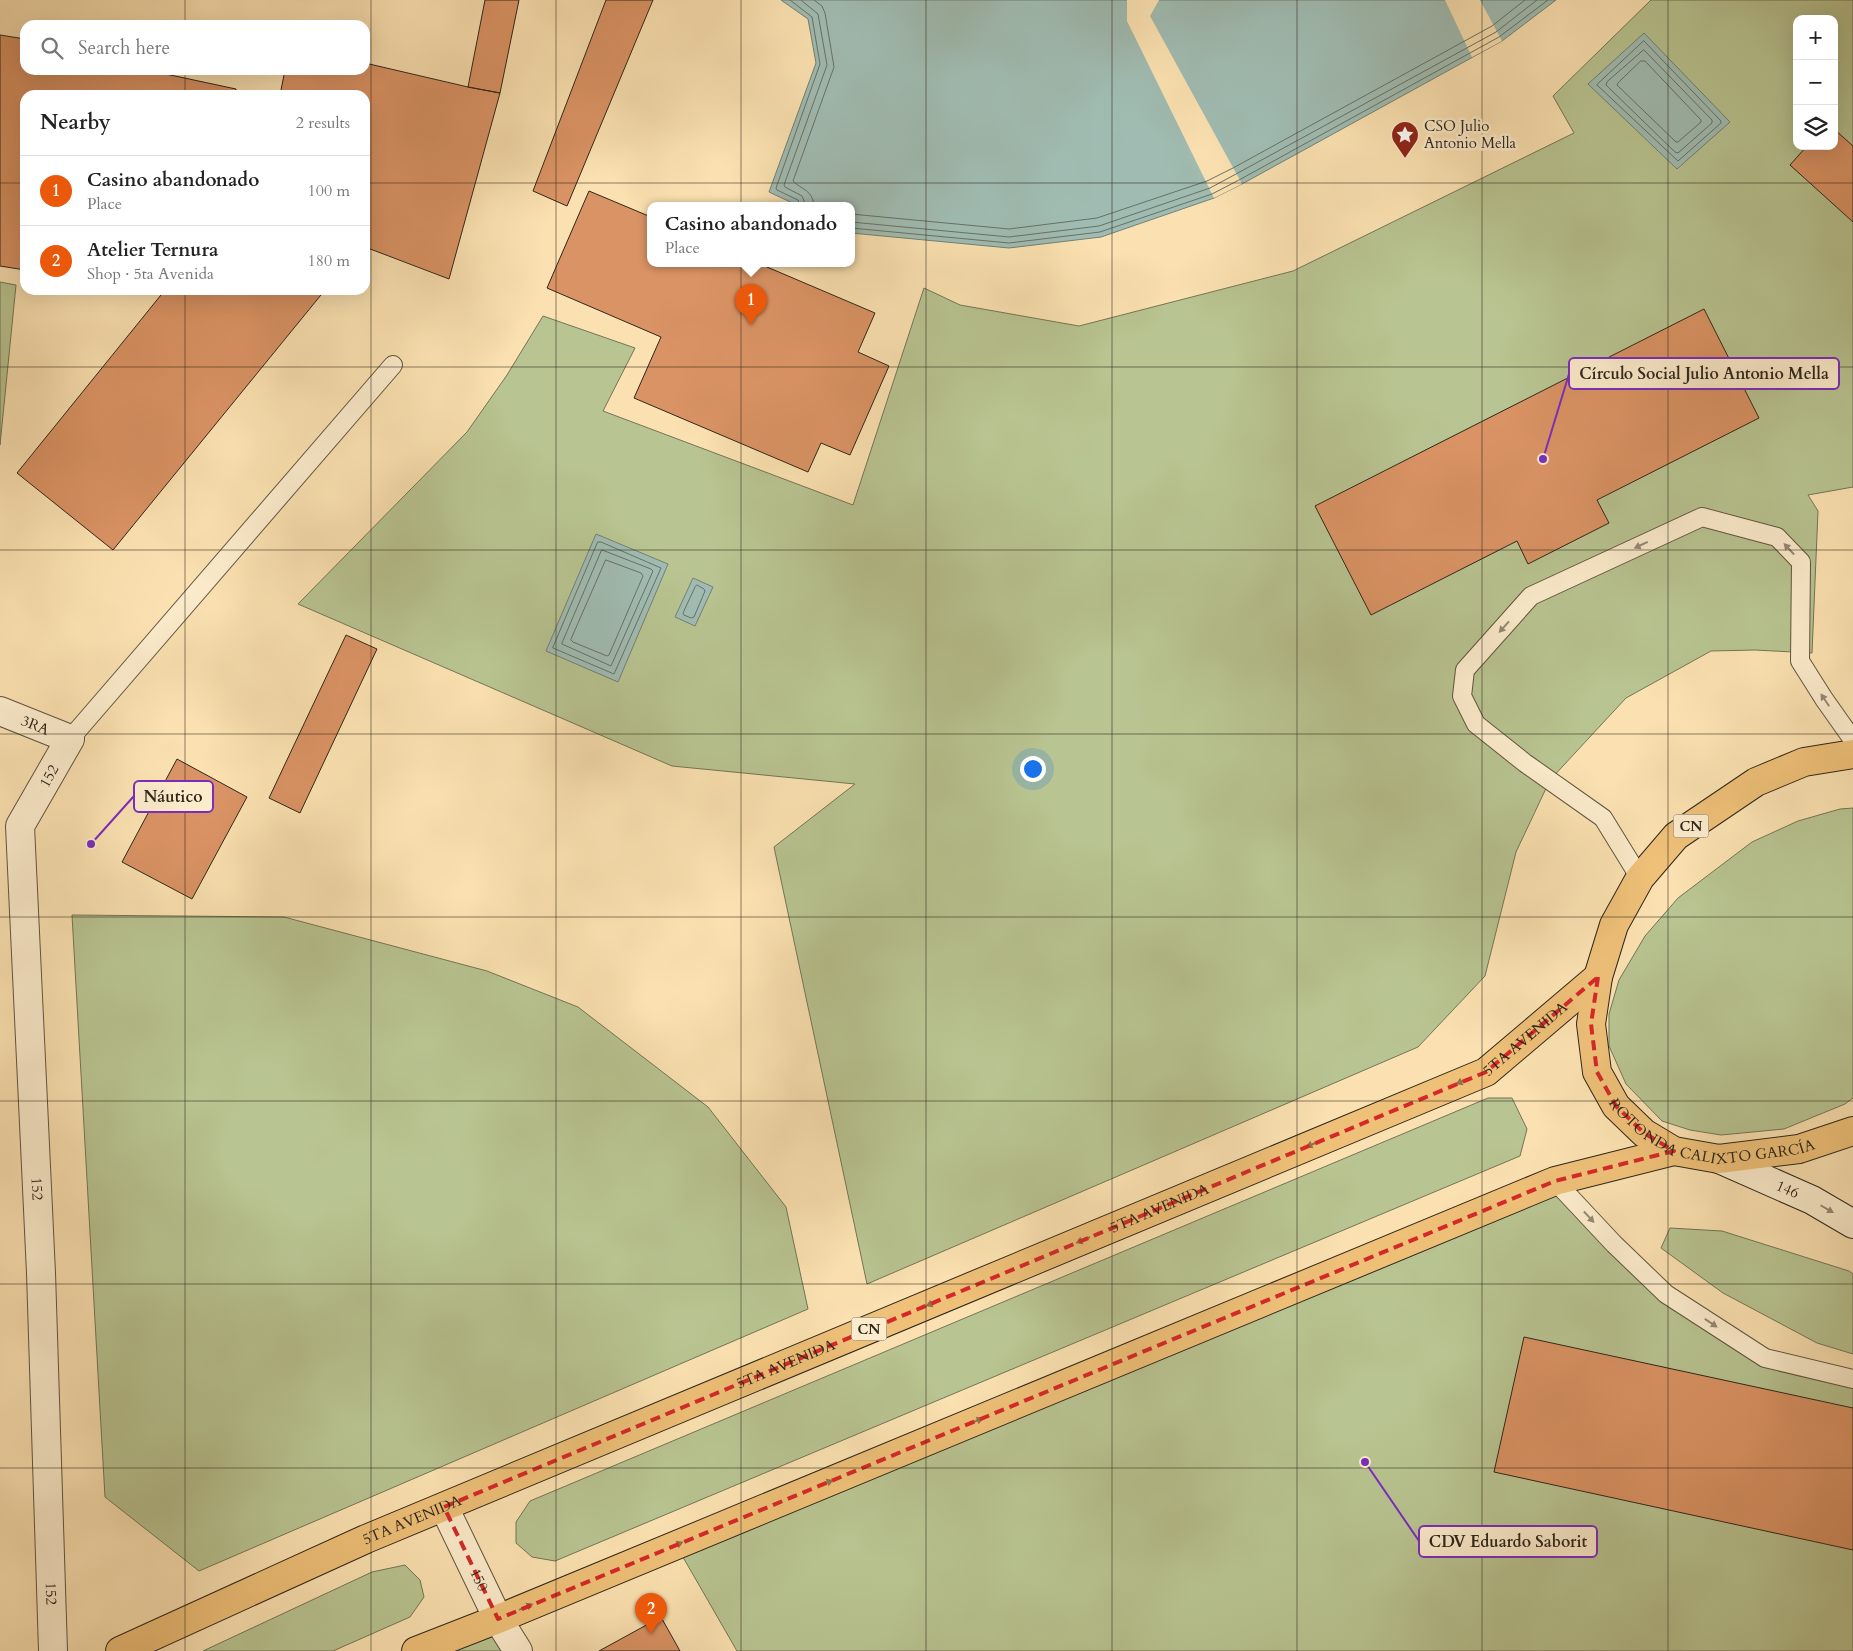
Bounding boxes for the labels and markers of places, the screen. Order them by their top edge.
place label: CSO Julio Antonio Mella [1424,116,1516,153]
place icon: CSO Julio Antonio Mella [1390,120,1420,159]
pin: 1 [735,284,767,325]
callout: Círculo Social Julio Antonio Mella [1569,358,1839,389]
callout: Náutico [134,781,213,812]
callout: CDV Eduardo Saborit [1419,1526,1597,1557]
pin: 2 [635,1593,667,1634]

